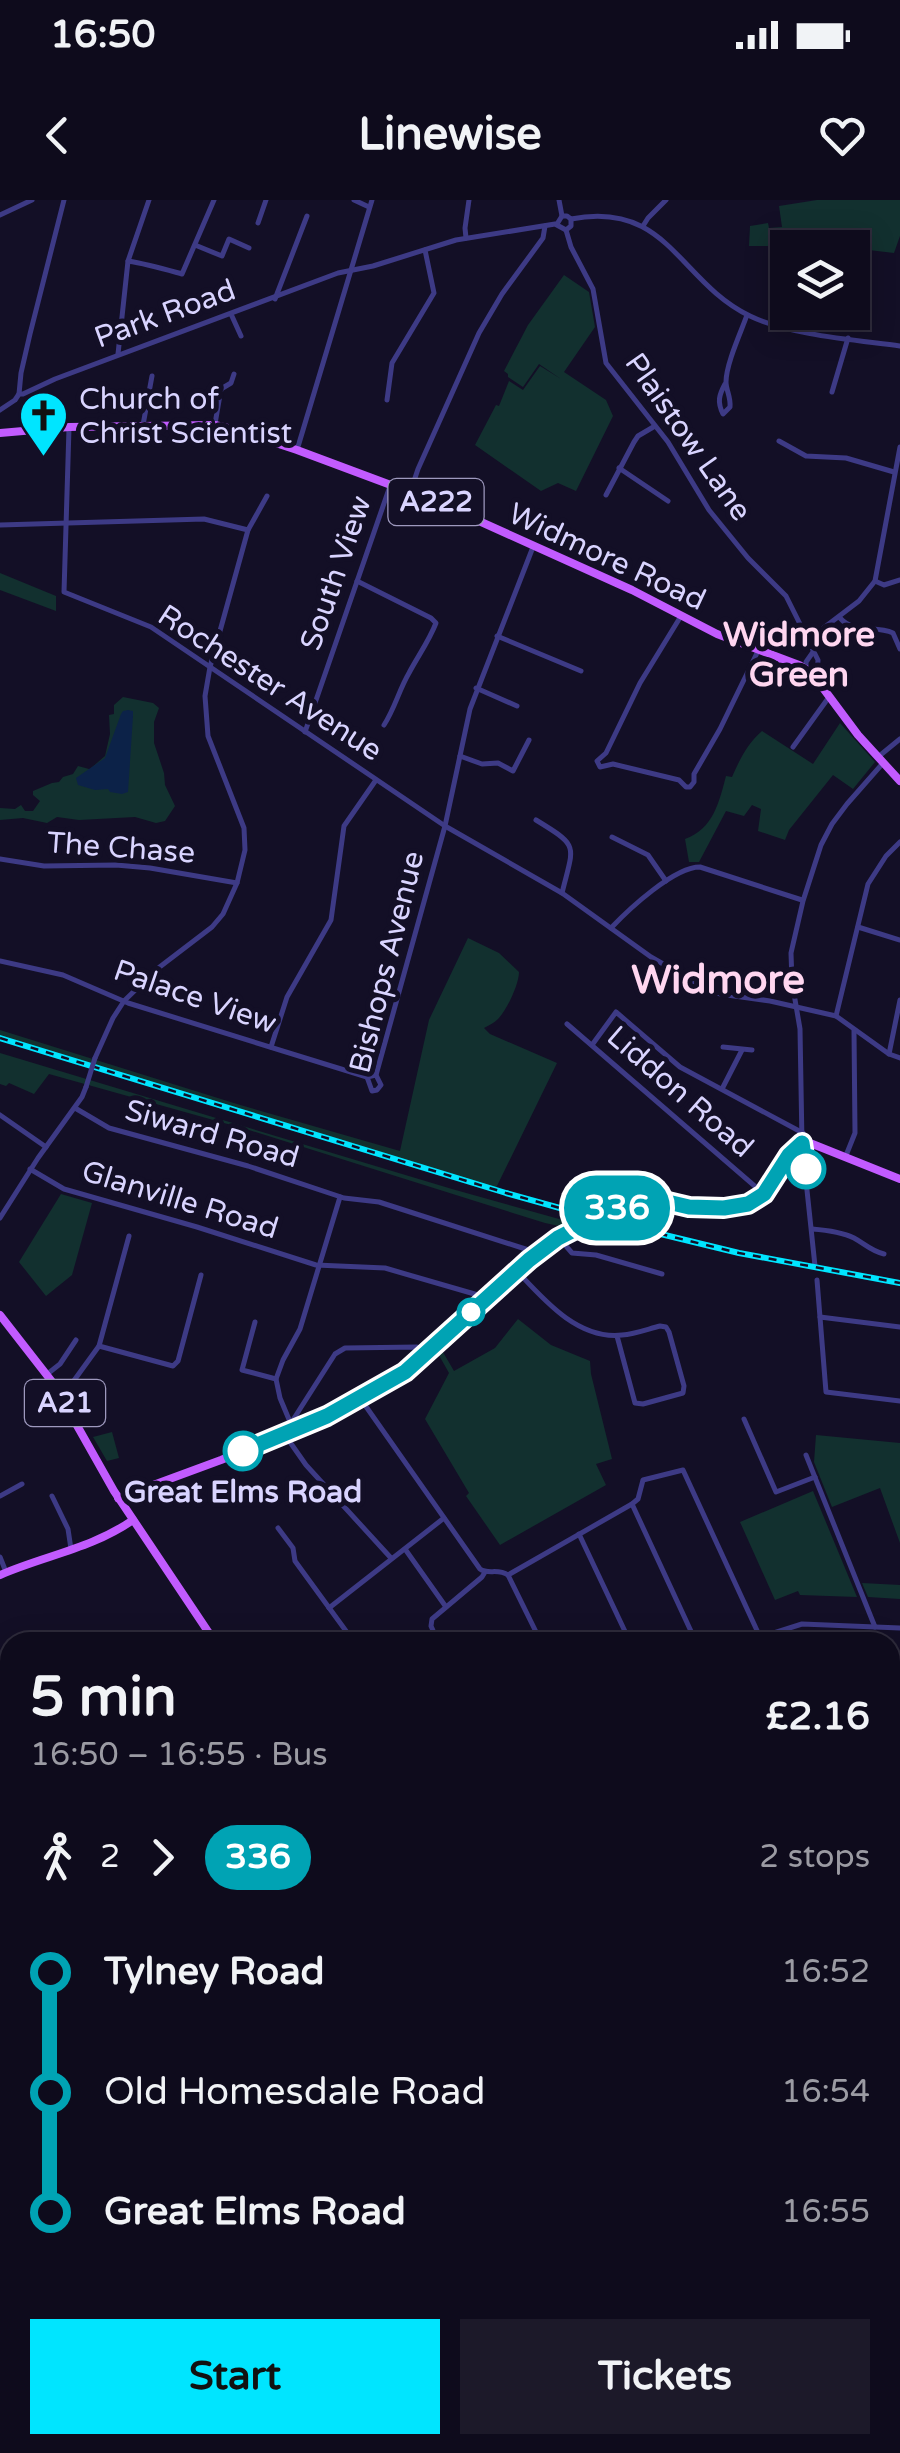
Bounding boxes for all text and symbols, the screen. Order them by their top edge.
text: 16:50 [50,12,155,58]
icon: back [30,108,85,163]
text: Linewise [358,108,542,162]
icon: heart [815,108,870,163]
map controls [770,230,870,330]
button: layers [770,230,870,330]
street label: Park Road [89,271,241,357]
street label: Plaistow Lane [617,346,759,528]
place label: Church of Christ Scientist [79,381,292,452]
church icon: Church of Christ Scientist [18,390,70,458]
road number: A222 [388,479,484,525]
street label: South View [292,491,380,655]
street label: Widmore Road [502,495,712,619]
street label: Rochester Avenue [151,597,389,769]
district label: Widmore Green [723,614,875,696]
street label: The Chase [46,824,196,872]
street label: Bishops Avenue [342,847,432,1077]
street label: Palace View [109,952,281,1042]
district label: Widmore [631,956,805,1004]
street label: Liddon Road [599,1018,761,1166]
street label: Siward Road [121,1092,303,1176]
unlabelled marker [787,1150,825,1188]
street label: Glanville Road [77,1153,283,1247]
line badge: 336 [560,1176,674,1240]
text: 336 [584,1187,650,1229]
unlabelled marker [458,1299,484,1325]
road number: A21 [25,1380,105,1426]
marker: Great Elms Road [224,1432,262,1470]
place label: Great Elms Road [124,1474,362,1511]
text: 5 min [30,1665,177,1731]
text: £2.16 [766,1694,870,1740]
text: 16:50 – 16:55 · Bus [30,1736,328,1774]
icon: walk [30,1830,85,1885]
icon: forward [135,1830,190,1885]
text: 336 [225,1836,291,1878]
text: 2 [100,1838,120,1876]
text: 2 stops [759,1838,870,1876]
text: Tylney Road [104,1949,325,1995]
text: 16:52 [781,1953,870,1991]
text: Old Homesdale Road [104,2069,485,2115]
text: 16:54 [781,2073,870,2111]
text: Great Elms Road [104,2189,406,2235]
text: 16:55 [781,2193,870,2231]
button: Start [30,2319,440,2434]
button: Tickets [460,2319,870,2434]

